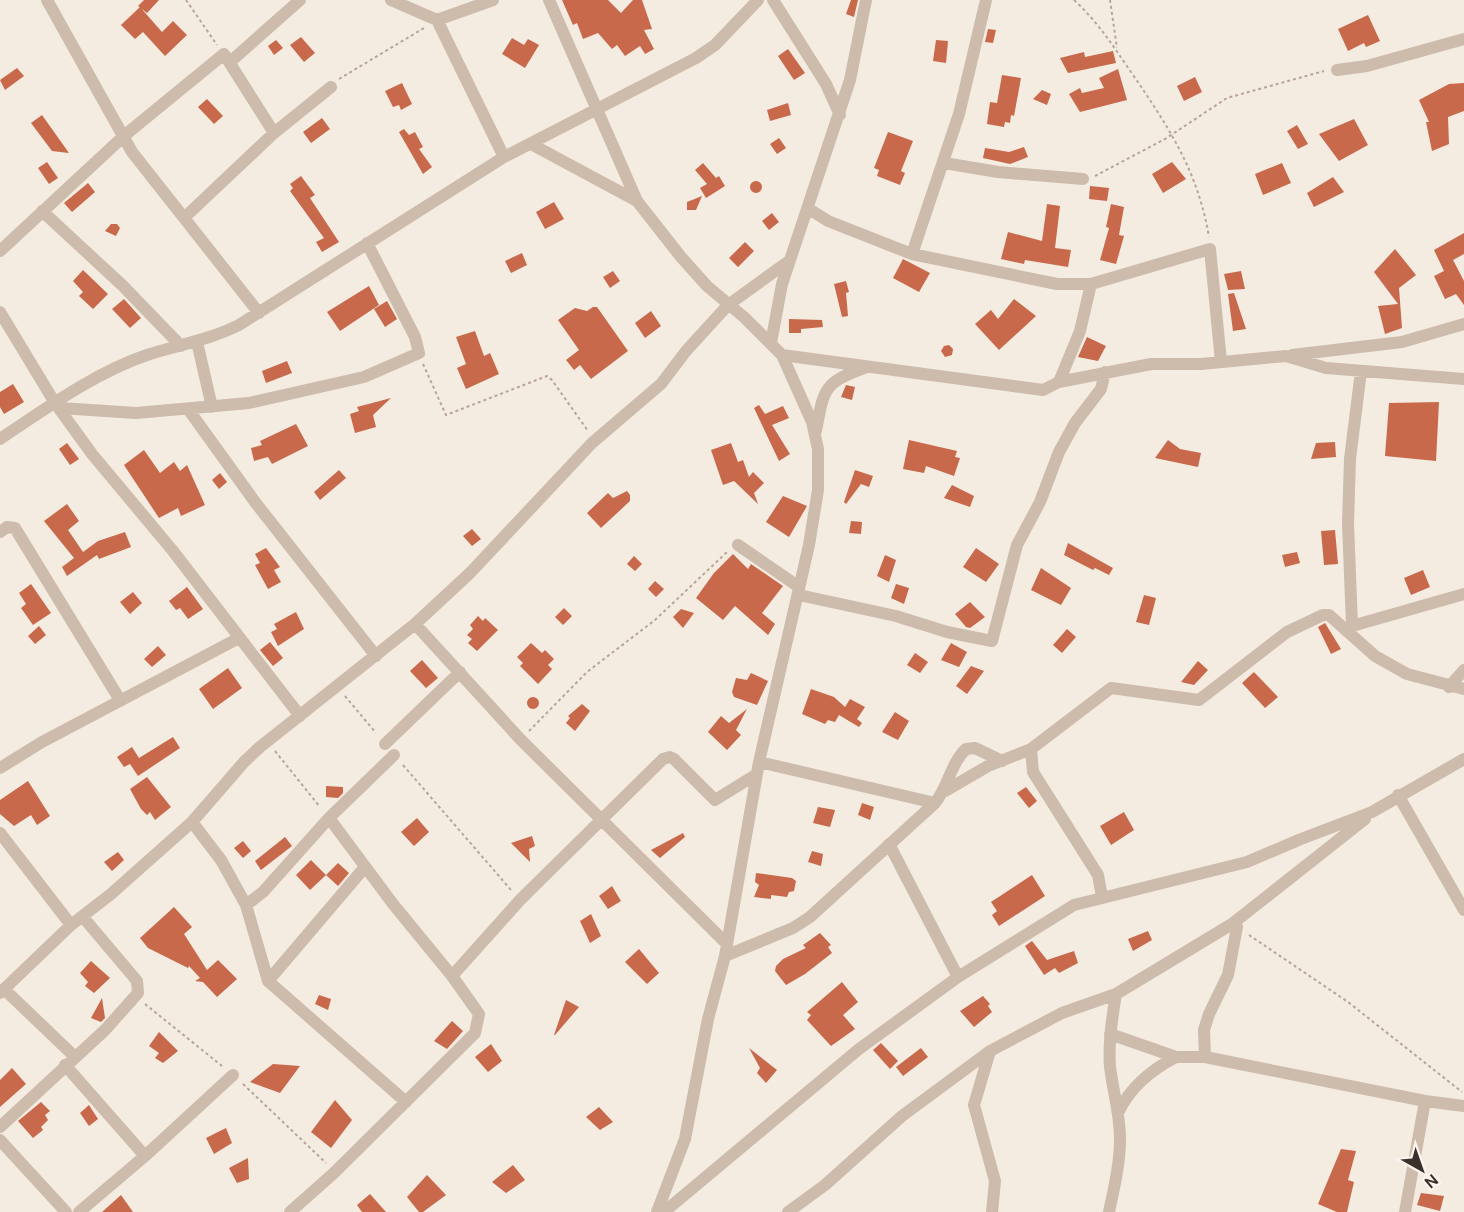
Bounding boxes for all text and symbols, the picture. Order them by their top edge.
north arrow [1392,1140,1452,1200]
text: N [1420,1169,1443,1193]

